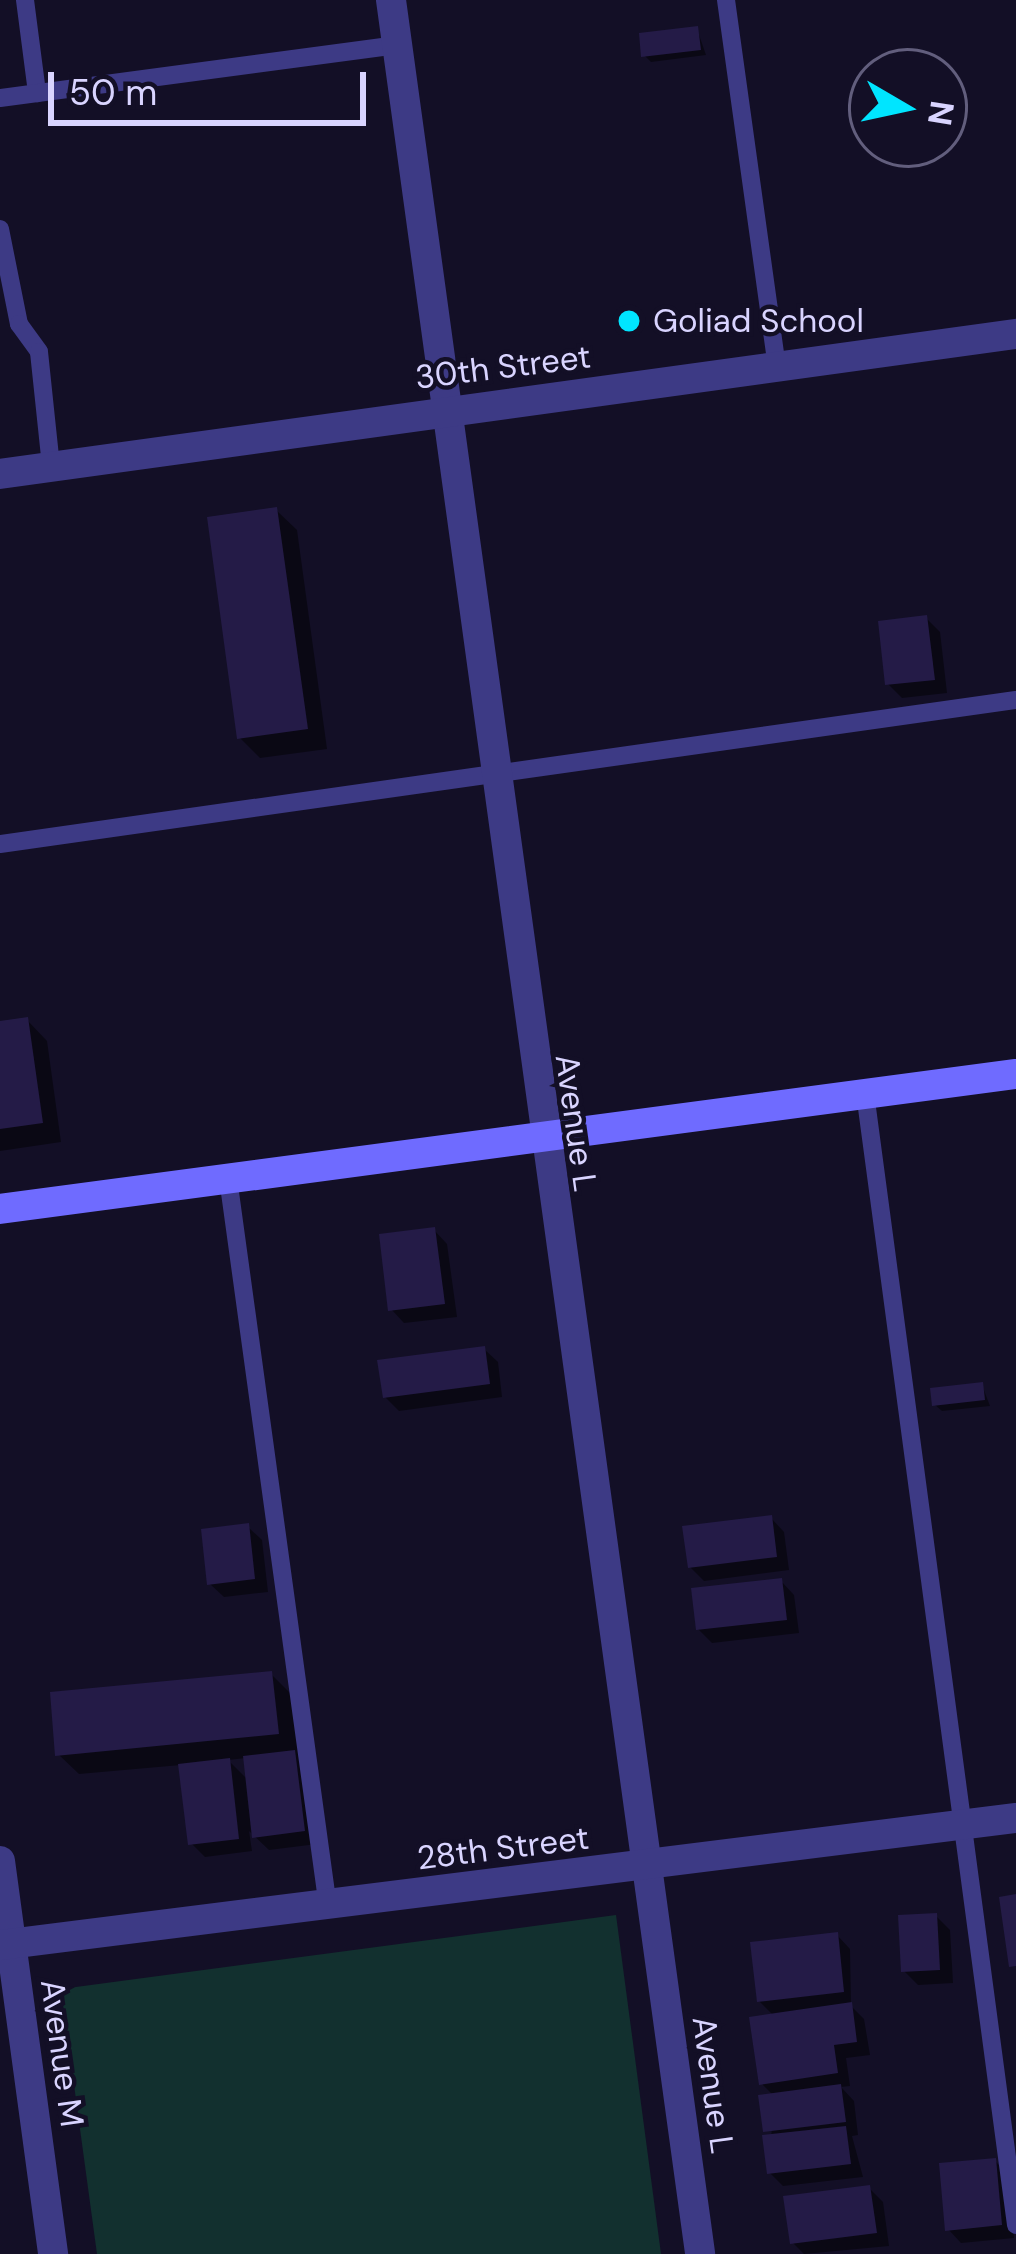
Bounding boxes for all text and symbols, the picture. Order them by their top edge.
scale bar [54,48,372,122]
north arrow [848,48,968,168]
text: 50 m [69,69,157,116]
text: N [918,98,964,128]
place label: Goliad School [653,301,864,341]
marker: Goliad School [616,308,642,334]
street label: 30th Street [413,337,593,397]
street label: Avenue L [547,1052,605,1194]
street label: 28th Street [415,1818,591,1878]
street label: Avenue M [32,1977,92,2129]
street label: Avenue L [684,2014,742,2156]

